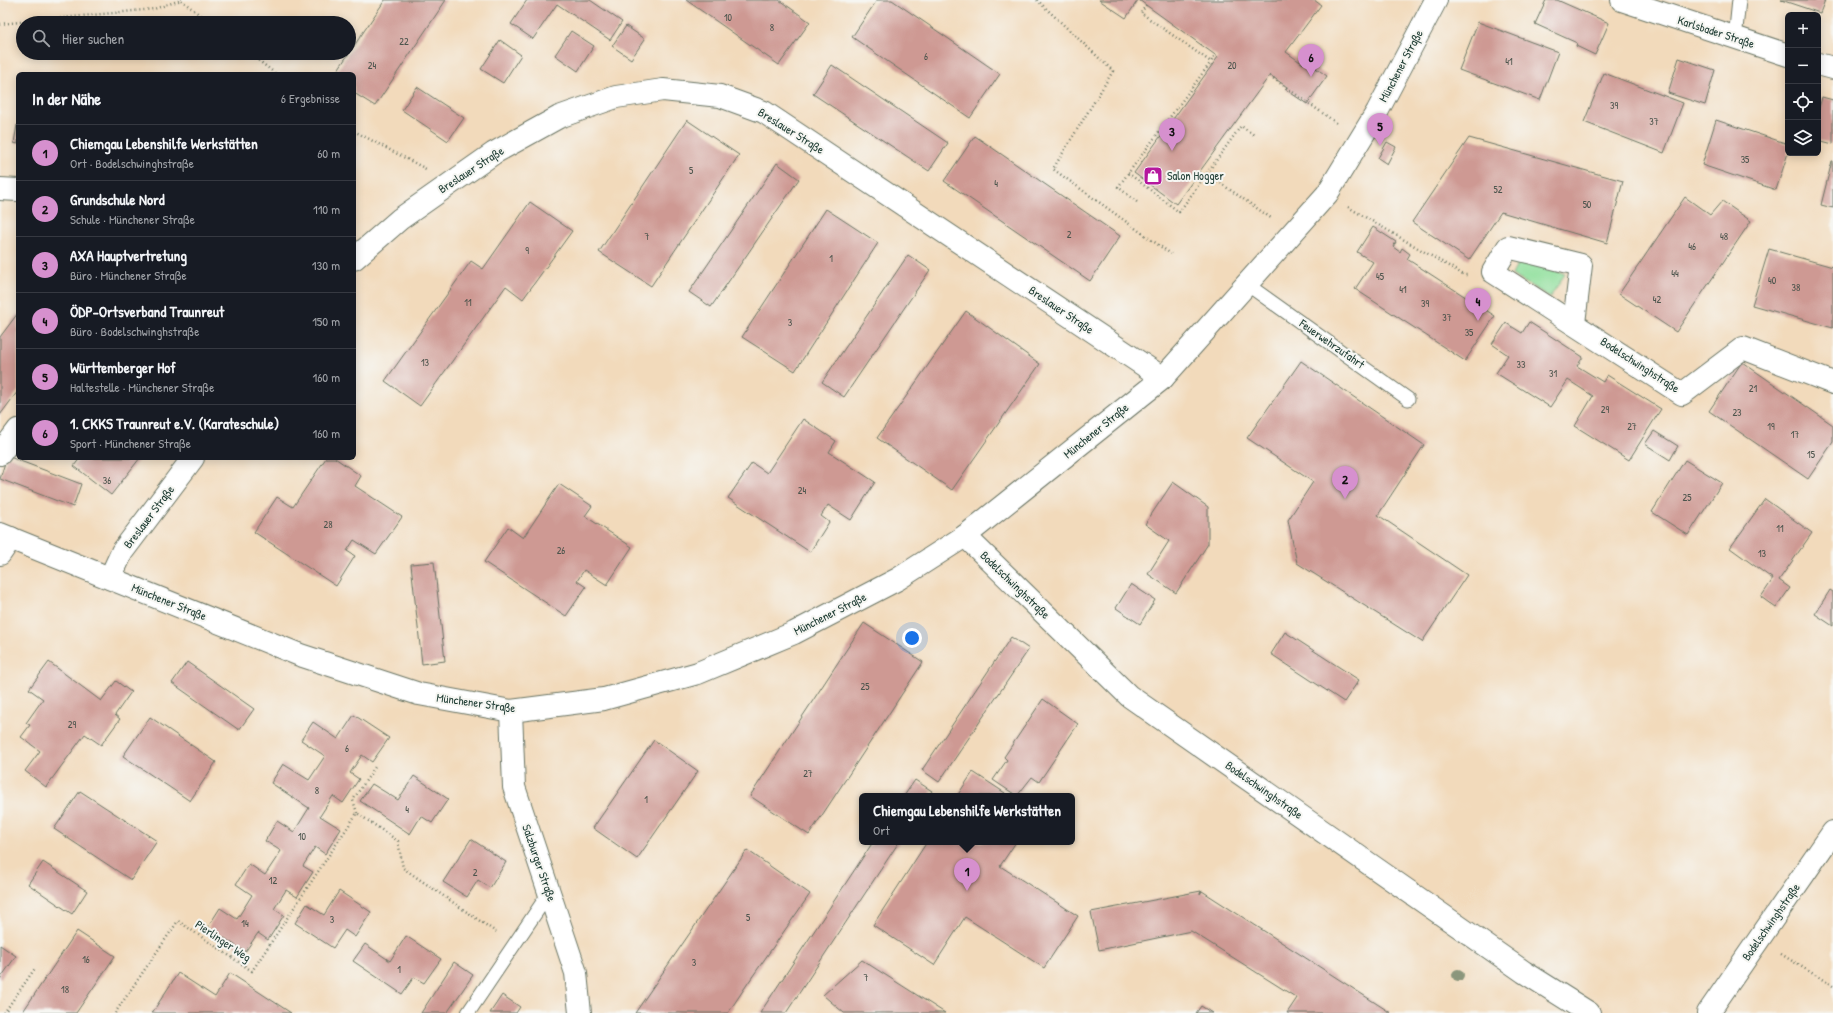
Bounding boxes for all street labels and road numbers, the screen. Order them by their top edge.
street label: Karlsbader Straße [1675,11,1757,52]
street label: Münchener Straße [1374,26,1427,105]
street label: Breslauer Straße [755,103,828,158]
street label: Breslauer Straße [435,142,507,197]
street label: Breslauer Straße [1025,282,1097,338]
street label: Feuerwehrzufahrt [1295,314,1369,373]
street label: Bodelschwinghstraße [1597,333,1683,397]
street label: Münchener Straße [1059,399,1132,462]
street label: Breslauer Straße [119,481,178,552]
street label: Bodelschwinghstraße [977,547,1054,623]
street label: Münchener Straße [129,579,209,624]
street label: Münchener Straße [790,588,869,639]
street label: Münchener Straße [436,689,517,716]
street label: Bodelschwinghstraße [1222,756,1307,823]
street label: Salzburger Straße [518,822,561,904]
street label: Bodelschwinghstraße [1737,879,1804,964]
street label: Pierlinger Weg [192,916,255,966]

